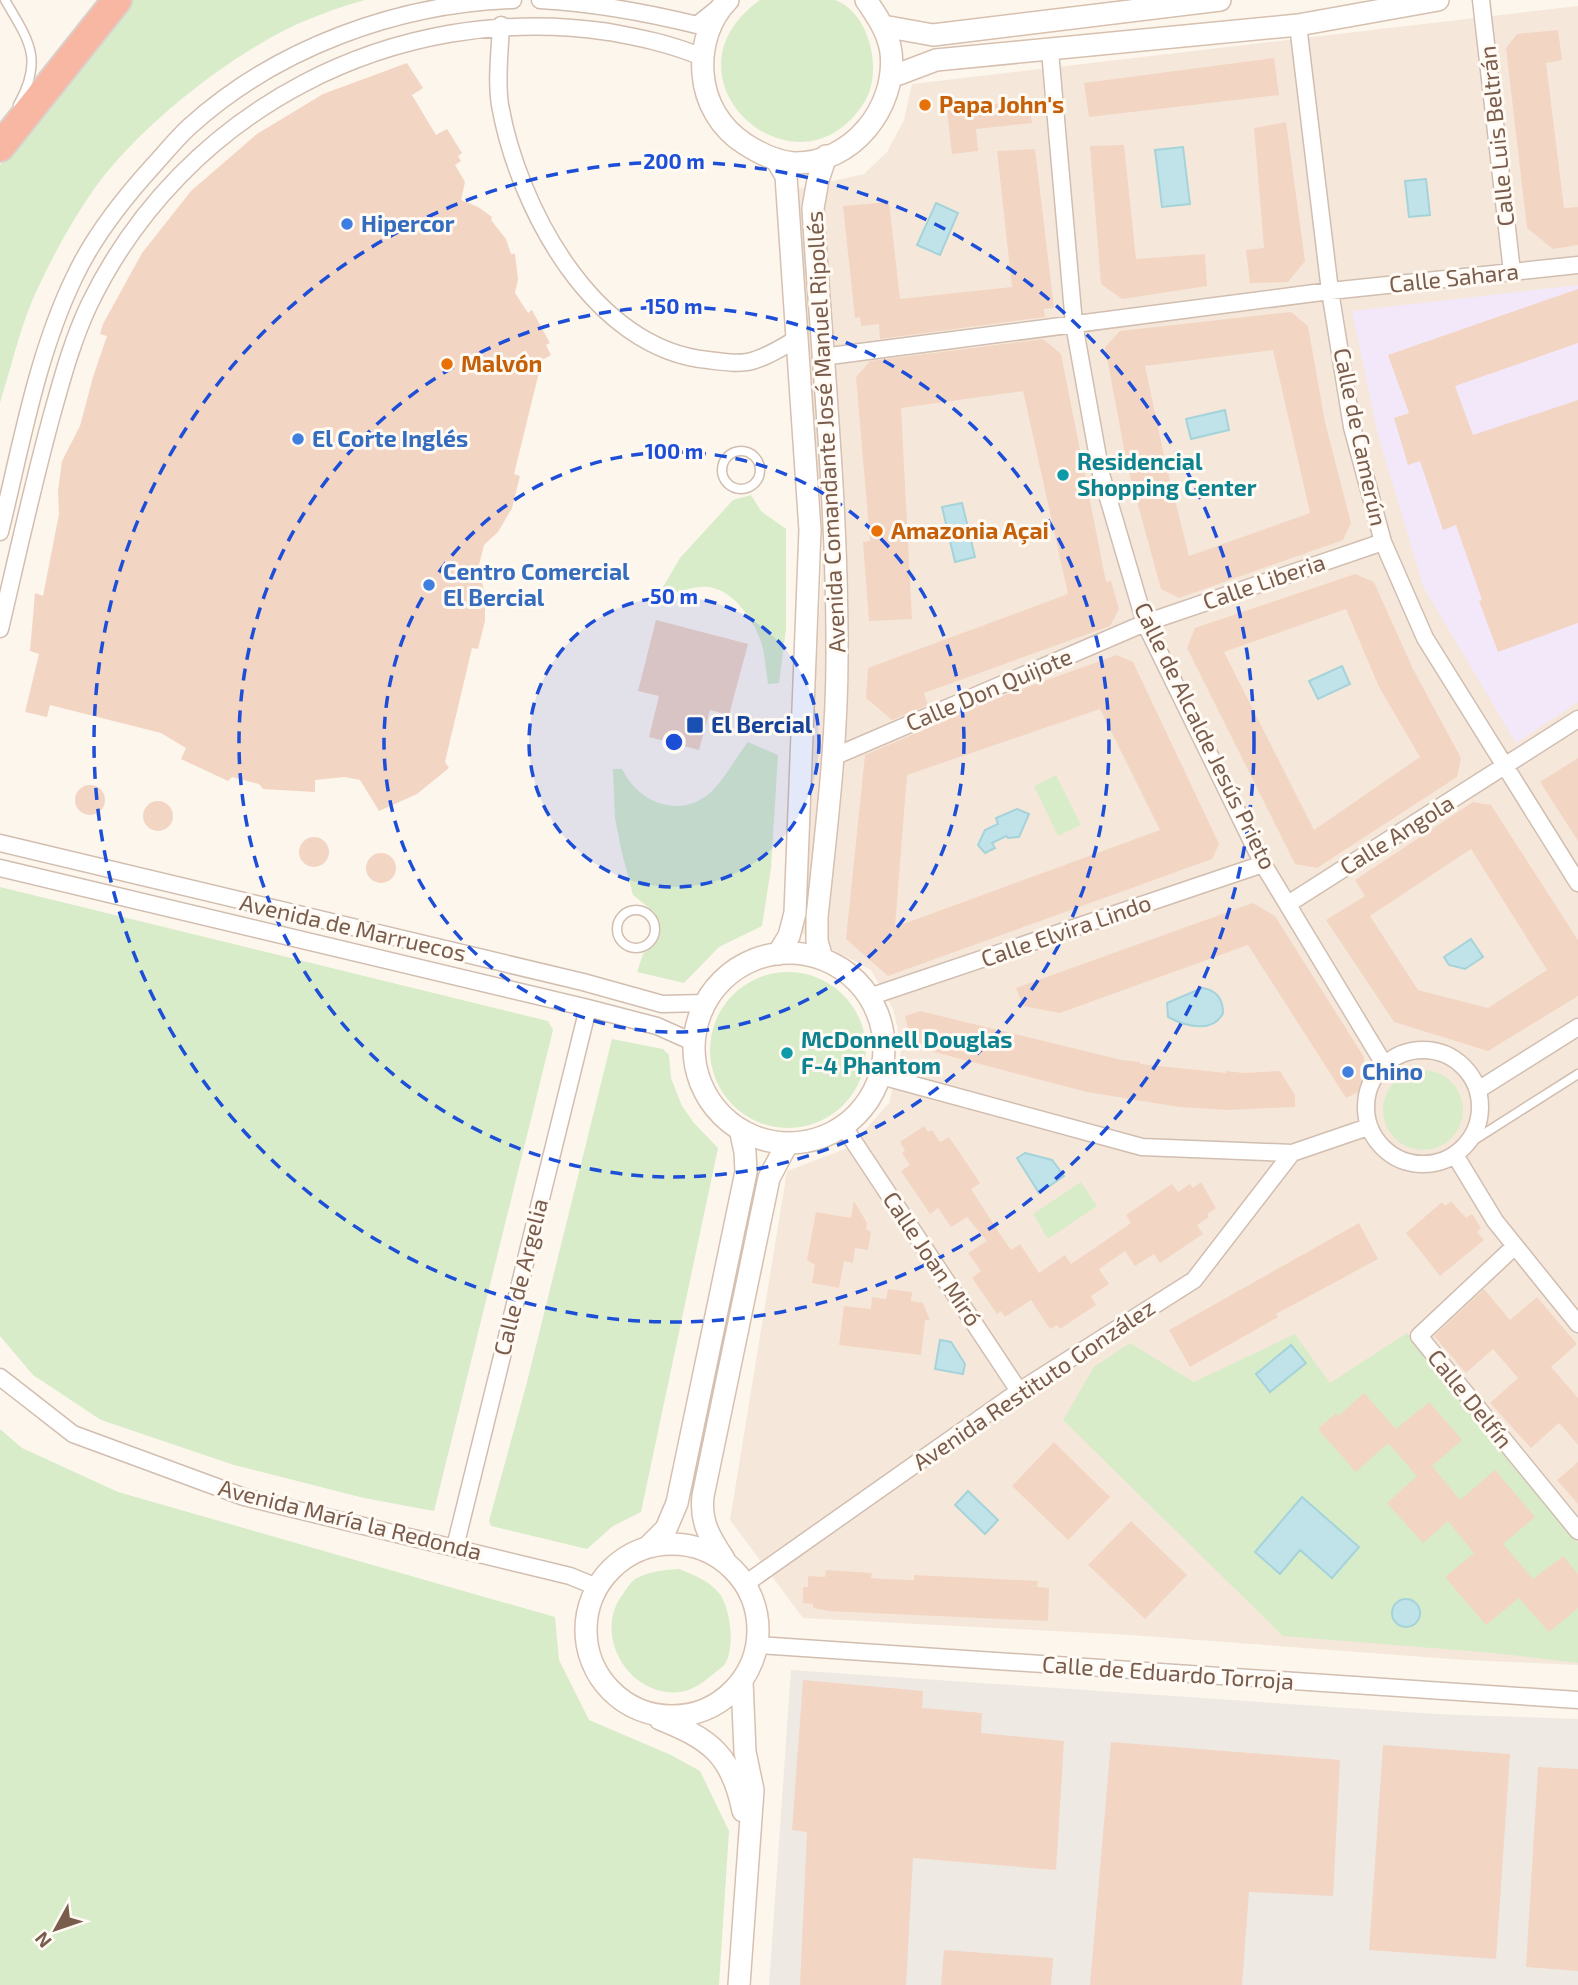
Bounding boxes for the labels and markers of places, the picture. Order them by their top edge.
place label: Papa John's [939,90,1064,118]
marker: Papa John's [917,97,933,113]
place label: Hipercor [361,209,455,237]
marker: Hipercor [339,216,355,232]
place label: Malvón [461,349,542,377]
marker: Malvón [439,356,455,372]
place label: El Corte Inglés [312,424,468,452]
marker: El Corte Inglés [290,431,306,447]
place label: Residencial Shopping Center [1077,447,1257,501]
marker: Residencial Shopping Center [1055,467,1071,483]
place label: Amazonia Açai [891,516,1049,545]
marker: Amazonia Açai [869,523,885,539]
place label: Centro Comercial El Bercial [443,557,630,611]
marker: Centro Comercial El Bercial [421,577,437,593]
place label: El Bercial [711,710,813,738]
marker: El Bercial [685,715,705,735]
centre of rings [662,730,686,754]
place label: McDonnell Douglas F-4 Phantom [801,1025,1012,1079]
marker: McDonnell Douglas F-4 Phantom [779,1045,795,1061]
place label: Chino [1362,1057,1423,1085]
marker: Chino [1340,1064,1356,1080]

